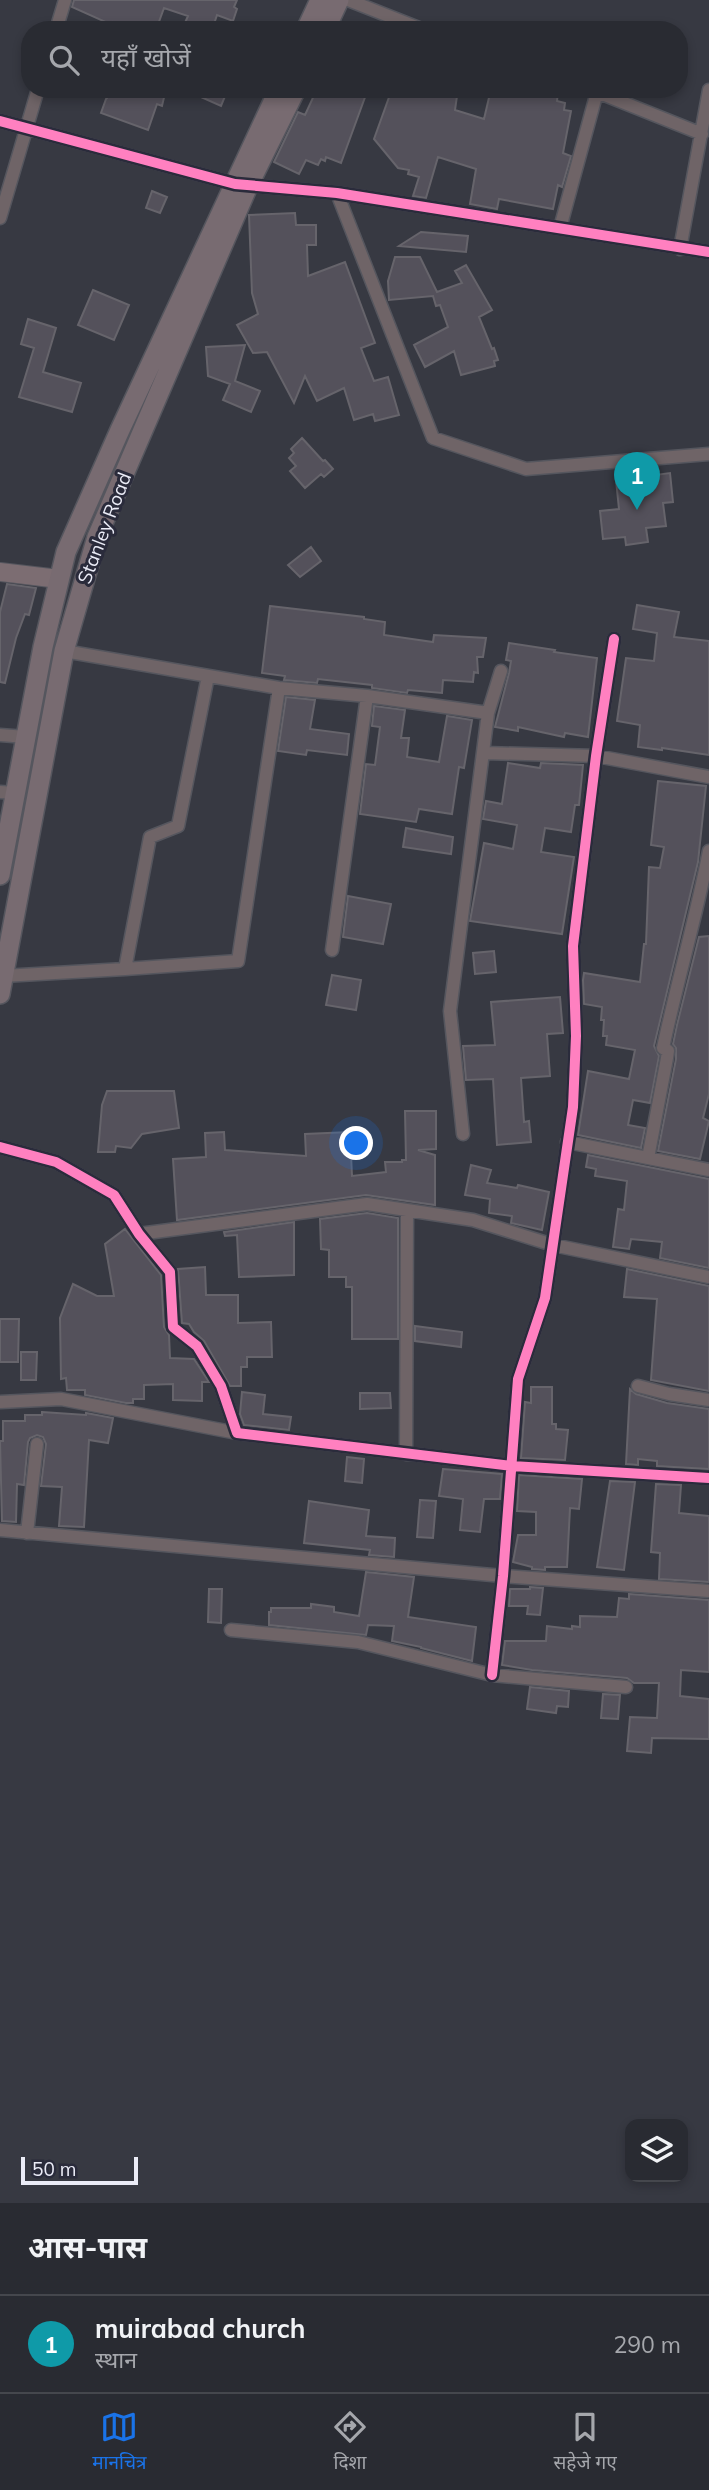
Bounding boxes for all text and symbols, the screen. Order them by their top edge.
search box [21,21,688,98]
icon: search [45,41,83,79]
text: यहाँ खोजें [101,41,191,74]
pin: 1 [614,452,660,510]
street label: Stanley Road [72,469,136,587]
your location [339,1126,373,1160]
map controls [625,2119,688,2182]
button: layers [625,2119,688,2182]
scale bar [21,2154,138,2186]
text: 50 m [32,2157,76,2181]
text: आस-पास [28,2228,147,2266]
text: muirabad church [95,2312,305,2345]
text: 1 [44,2330,58,2359]
text: 290 m [613,2330,681,2359]
text: स्थान [95,2345,137,2374]
tab: मानचित्र [92,2408,147,2477]
tab: दिशा [331,2408,369,2477]
tab: सहेजे गए [554,2408,617,2477]

